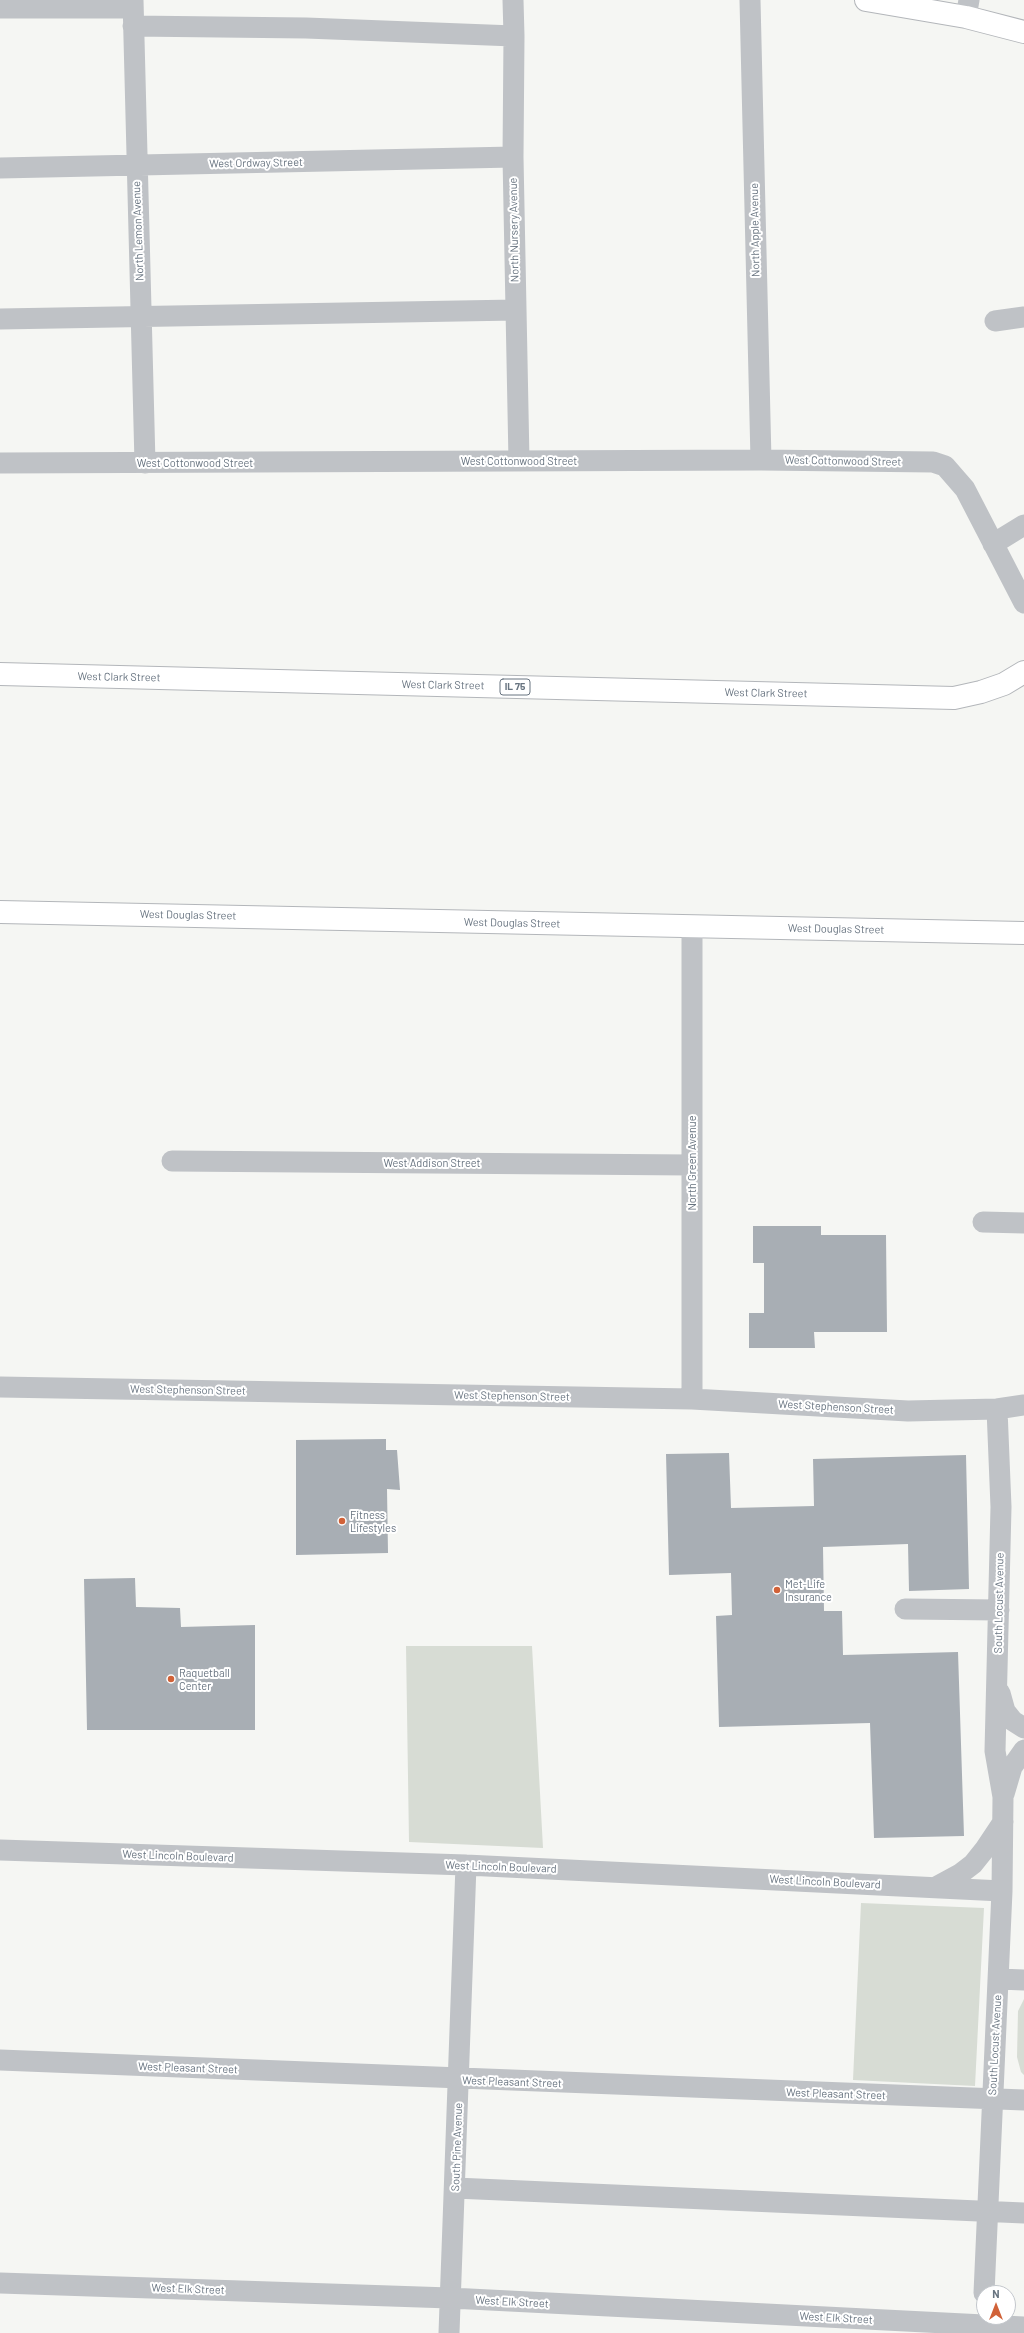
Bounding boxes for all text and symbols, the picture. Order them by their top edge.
street label: West Ordway Street [209,156,303,170]
street label: North Nursery Avenue [506,178,522,282]
street label: North Lemon Avenue [130,181,146,281]
street label: North Apple Avenue [748,183,762,277]
street label: West Cottonwood Street [785,453,901,469]
street label: West Cottonwood Street [461,454,577,468]
street label: West Cottonwood Street [137,456,253,470]
street label: West Clark Street [77,670,161,684]
street label: West Clark Street [401,678,485,692]
road number: IL 75 [500,679,530,695]
street label: West Clark Street [724,686,808,700]
street label: West Douglas Street [140,908,236,922]
street label: West Douglas Street [464,916,560,930]
street label: West Douglas Street [788,922,884,936]
street label: North Green Avenue [685,1115,699,1211]
street label: West Addison Street [383,1156,481,1170]
street label: West Stephenson Street [130,1382,246,1398]
street label: West Stephenson Street [454,1388,570,1404]
street label: West Stephenson Street [778,1397,894,1417]
place label: Fitness Lifestyles [350,1508,396,1534]
marker: Fitness Lifestyles [337,1516,347,1526]
street label: South Locust Avenue [992,1553,1006,1653]
place label: Met-Life Insurance [785,1577,832,1603]
marker: Met-Life Insurance [772,1585,782,1595]
place label: Raquetball Center [179,1666,230,1692]
marker: Raquetball Center [166,1674,176,1684]
street label: West Lincoln Boulevard [122,1847,234,1865]
street label: West Lincoln Boulevard [445,1858,557,1876]
street label: West Lincoln Boulevard [769,1872,881,1892]
street label: South Locust Avenue [986,1994,1004,2096]
street label: West Pleasant Street [138,2060,238,2076]
street label: West Pleasant Street [462,2074,562,2090]
street label: West Pleasant Street [786,2086,886,2102]
street label: South Pine Avenue [449,2102,465,2192]
street label: West Elk Street [151,2281,225,2297]
north arrow [976,2285,1016,2325]
text: N [992,2287,1000,2300]
street label: West Elk Street [475,2293,549,2311]
street label: West Elk Street [799,2309,873,2327]

